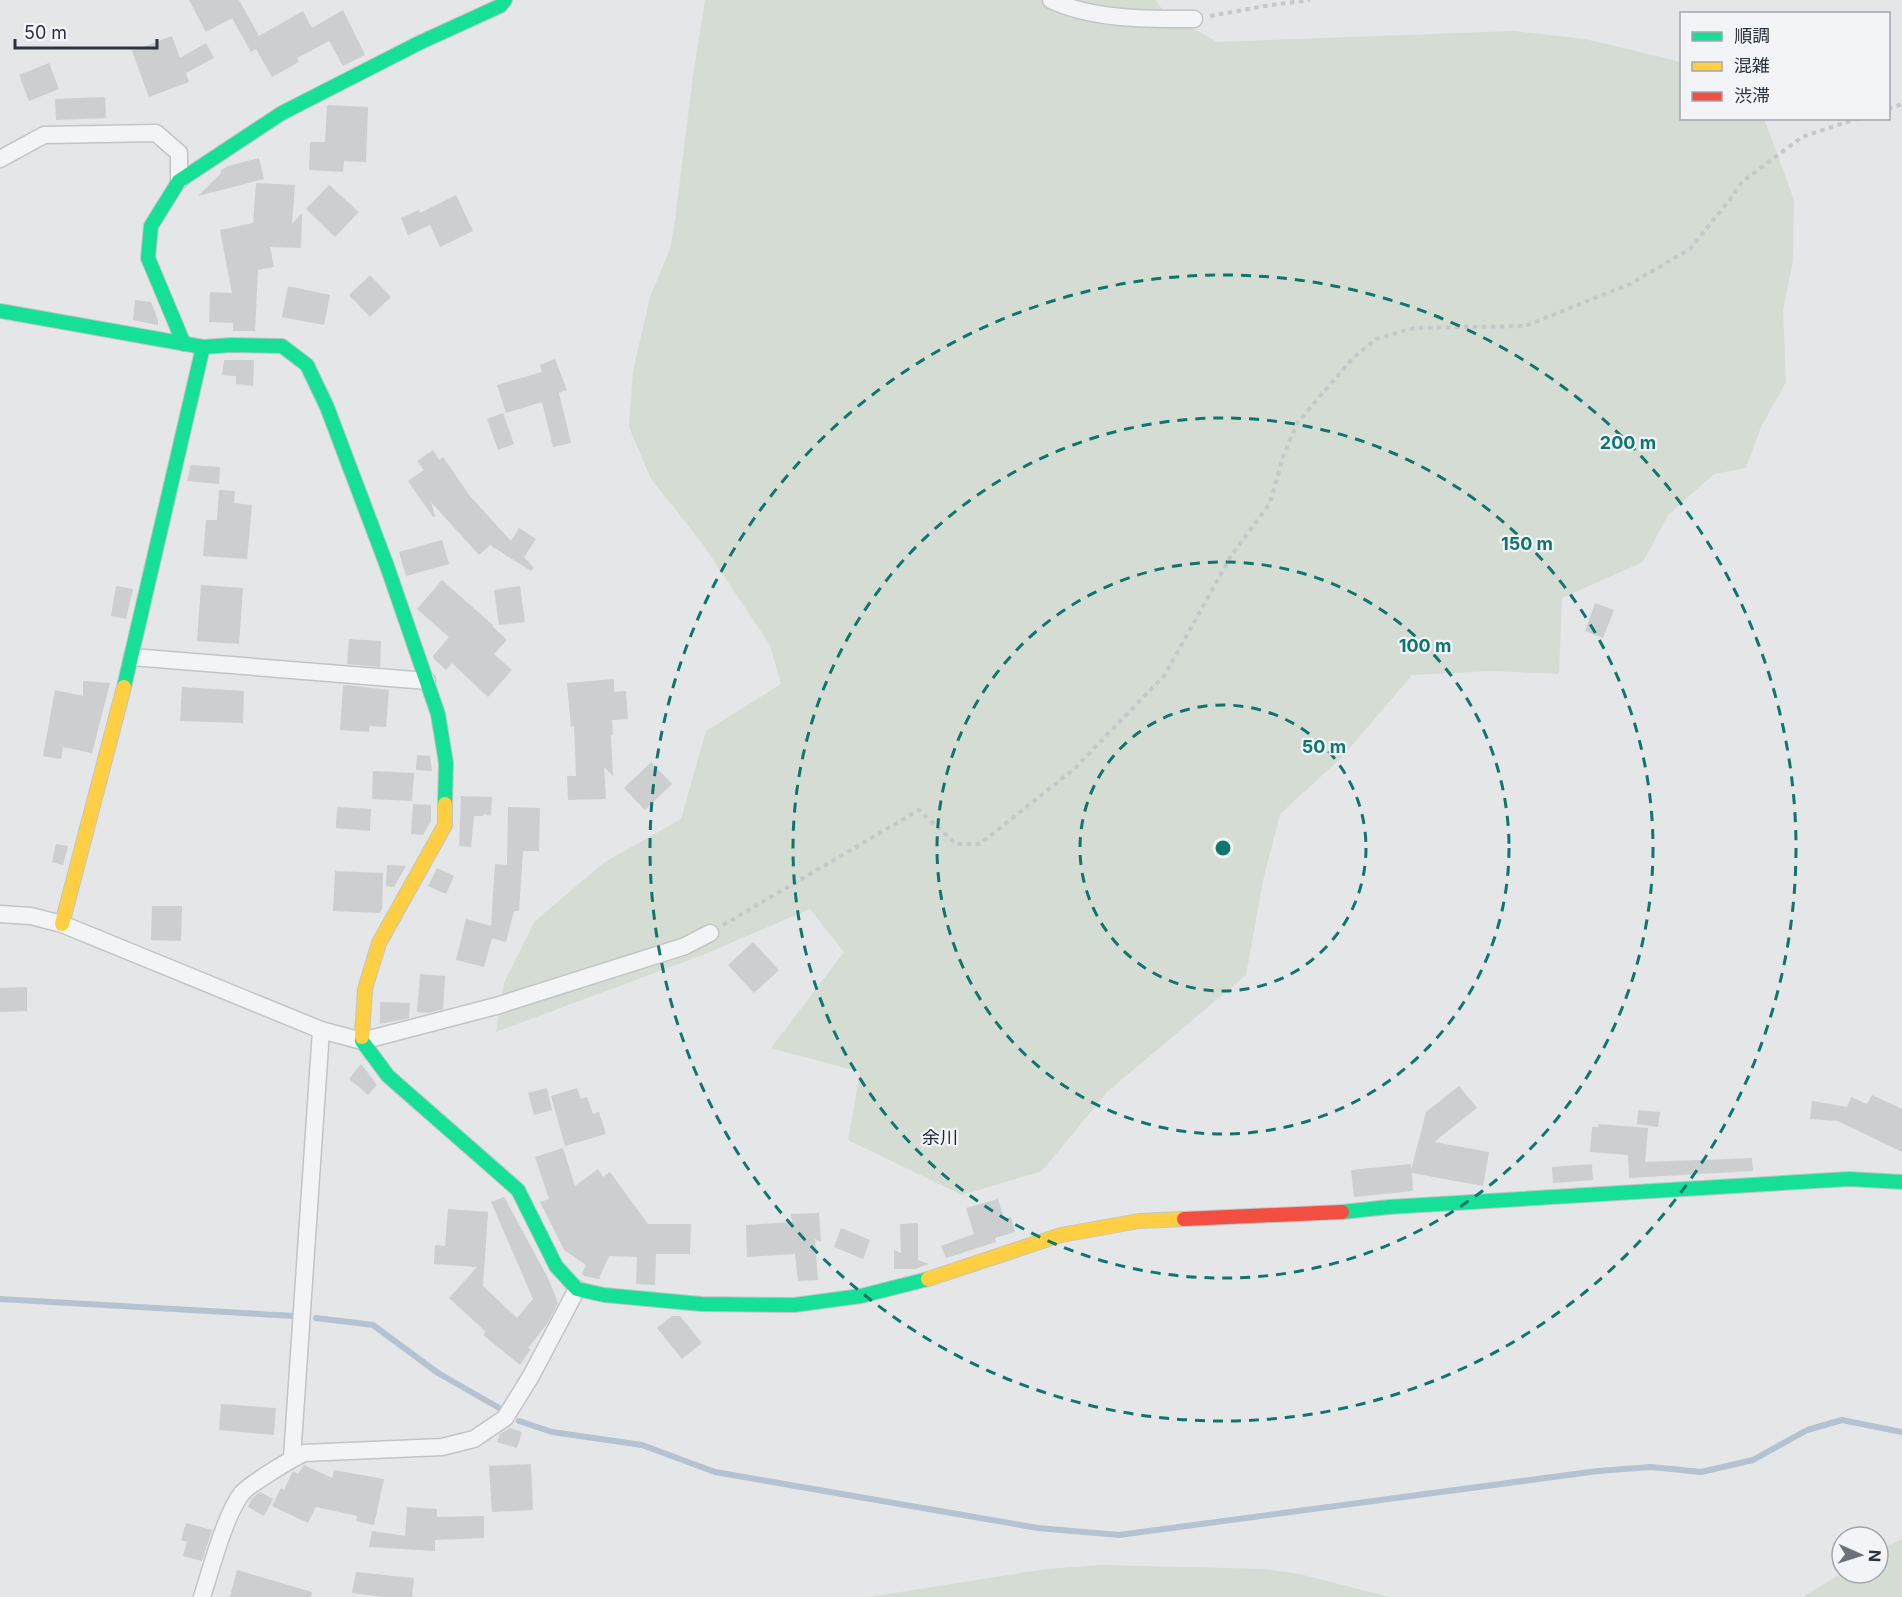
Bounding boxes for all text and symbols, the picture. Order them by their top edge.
scale bar [15,12,158,50]
legend [1680,12,1890,120]
text: 50 m [24,22,67,43]
text: 順調 [1734,25,1770,46]
text: 混雑 [1734,55,1770,76]
text: 渋滞 [1734,85,1770,106]
text: 200 m [1600,432,1656,453]
text: 150 m [1501,533,1553,554]
text: 100 m [1399,635,1451,656]
text: 50 m [1302,736,1346,757]
centre of rings [1213,838,1233,858]
district label: 余川 [922,1127,958,1148]
north arrow [1830,1525,1890,1585]
text: N [1865,1549,1885,1562]

